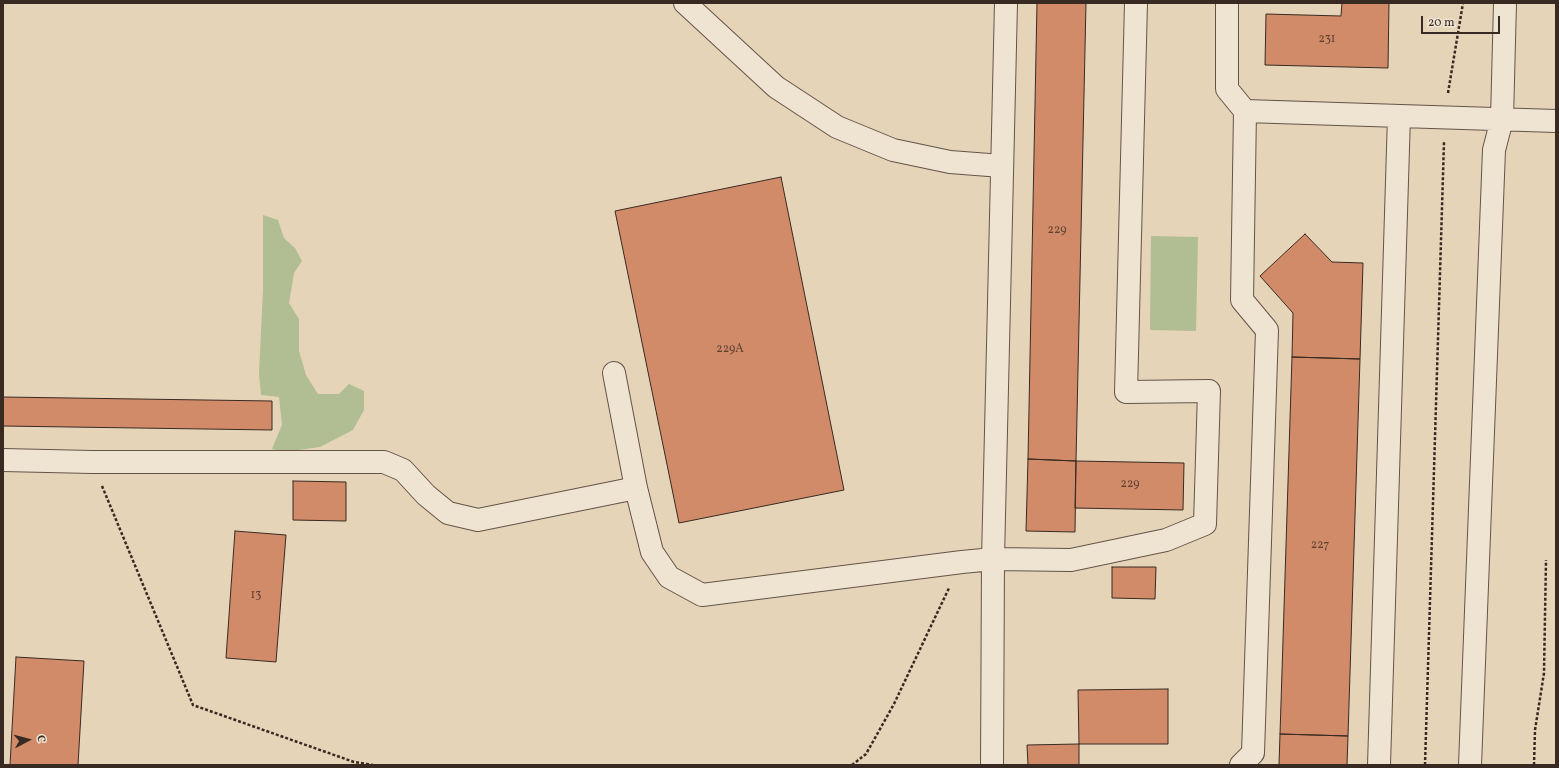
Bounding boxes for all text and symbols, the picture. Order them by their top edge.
scale bar [1423,8,1502,34]
text: 20 m [1428,15,1455,31]
house number: 231 [1319,33,1335,47]
house number: 229 [1048,224,1066,238]
house number: 229А [716,343,744,357]
house number: 229 [1121,478,1139,492]
house number: 227 [1311,539,1329,553]
house number: 13 [251,589,261,603]
north arrow [8,720,48,760]
text: С [33,734,48,743]

